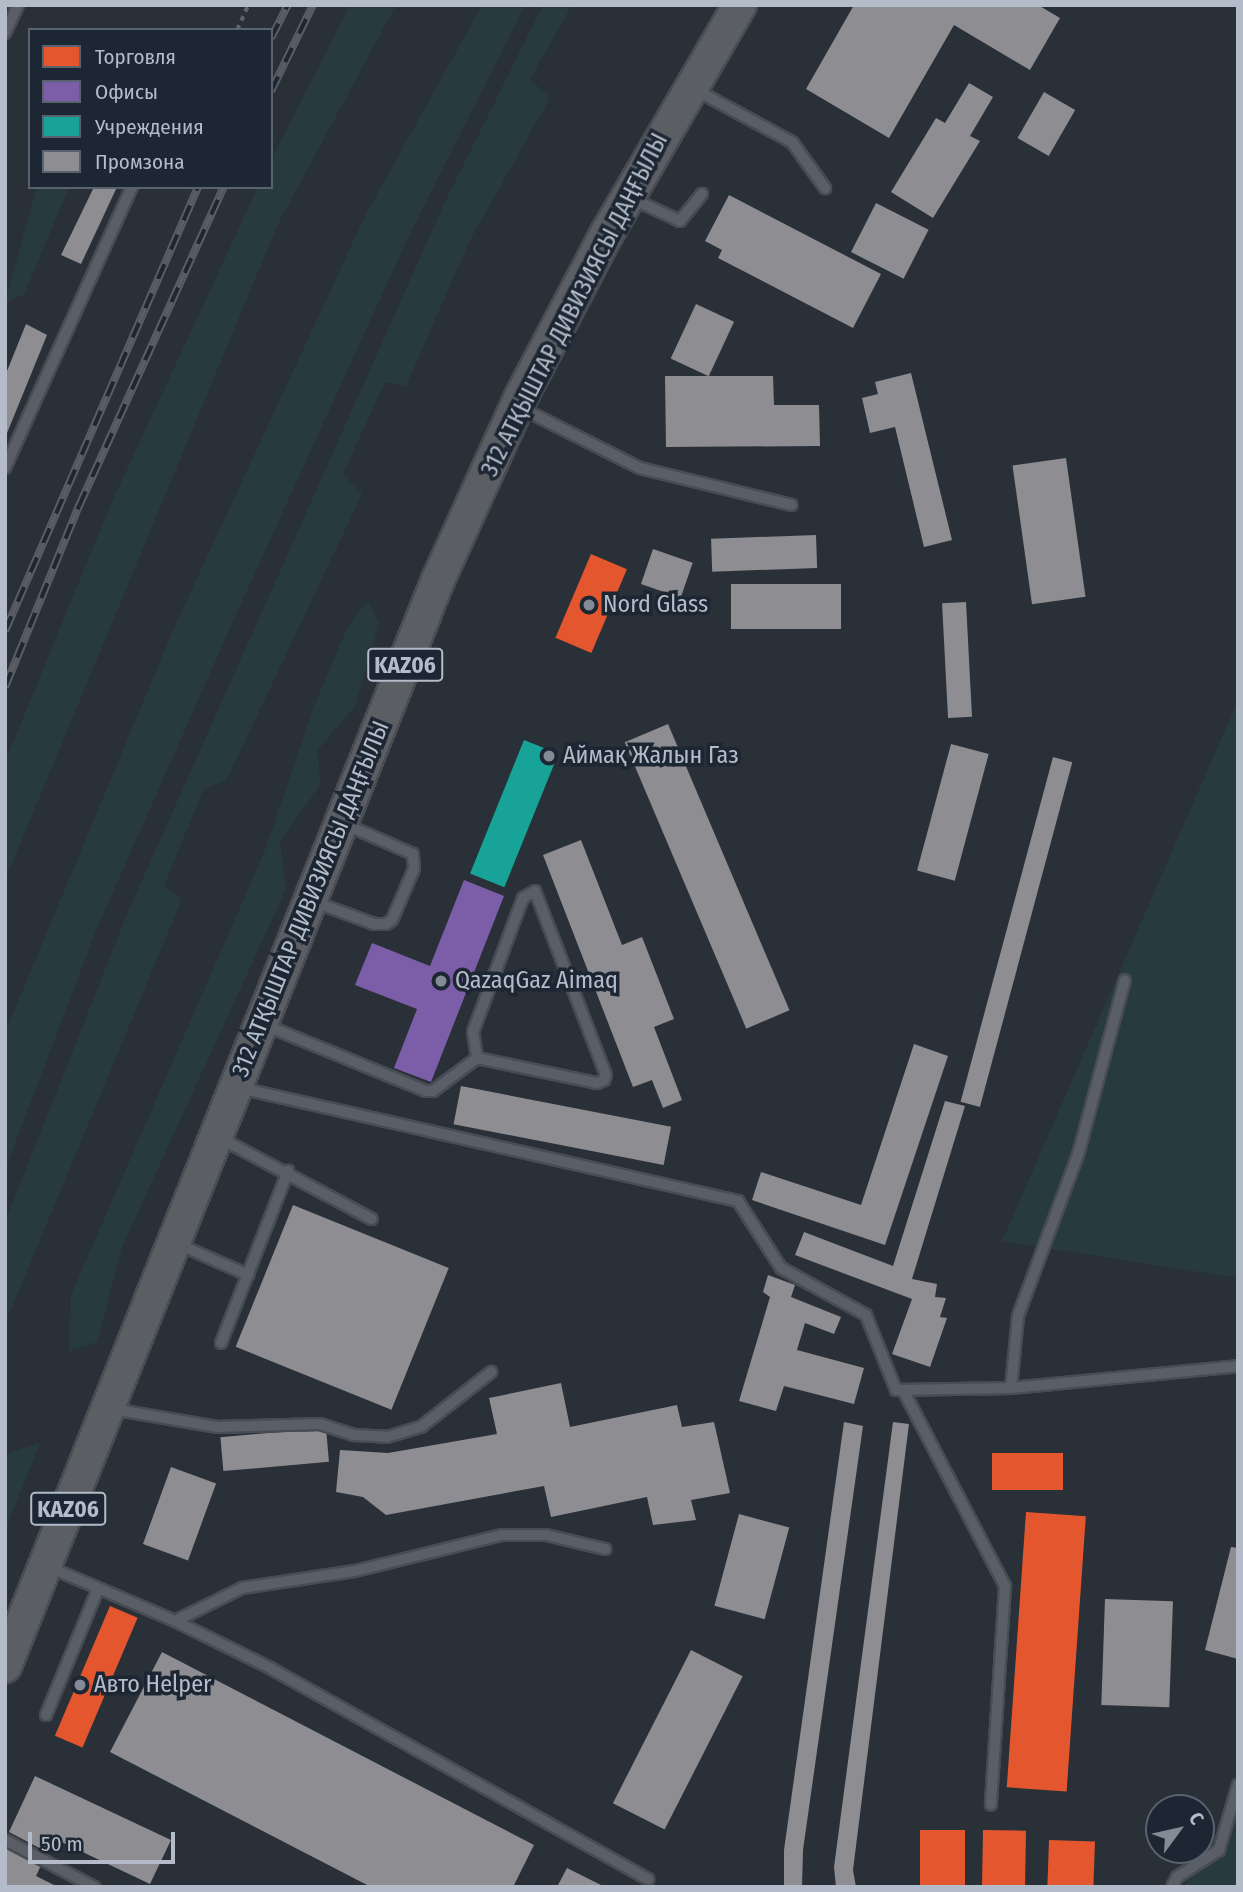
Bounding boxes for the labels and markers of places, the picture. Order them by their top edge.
place label: Nord Glass [603,591,708,619]
marker: Nord Glass [581,597,597,613]
place label: Аймақ Жалын Газ [563,742,739,770]
marker: Аймақ Жалын Газ [541,748,557,764]
place label: QazaqGaz Aimaq [455,967,618,995]
marker: QazaqGaz Aimaq [433,973,449,989]
place label: Авто Helper [94,1671,211,1699]
marker: Авто Helper [72,1677,88,1693]

